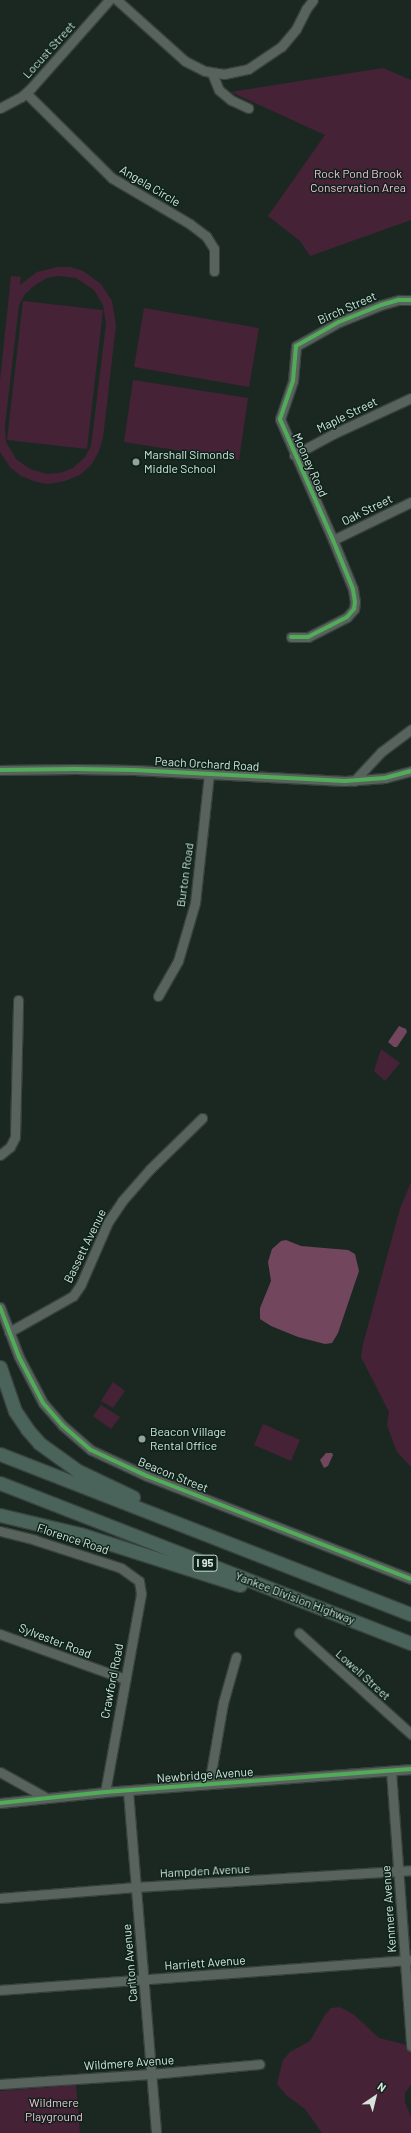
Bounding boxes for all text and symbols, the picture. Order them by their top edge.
street label: Locust Street [20,19,78,81]
street label: Angela Circle [117,162,183,210]
park label: Rock Pond Brook Conservation Area [310,167,406,195]
street label: Birch Street [315,289,379,327]
street label: Maple Street [314,394,380,436]
street label: Mooney Road [289,431,331,499]
place label: Marshall Simonds Middle School [144,448,234,476]
marker: Marshall Simonds Middle School [131,457,141,467]
street label: Oak Street [339,492,395,528]
street label: Peach Orchard Road [154,754,260,774]
street label: Burton Road [173,842,197,908]
street label: Bassett Avenue [61,1207,109,1285]
place label: Beacon Village Rental Office [150,1425,226,1453]
marker: Beacon Village Rental Office [137,1434,147,1444]
street label: Beacon Street [136,1454,210,1496]
street label: Florence Road [35,1521,111,1557]
road number: I 95 [192,1554,218,1572]
street label: Yankee Division Highway [233,1569,357,1627]
street label: Sylvester Road [17,1621,93,1661]
street label: Crawford Road [98,1642,126,1720]
street label: Lowell Street [333,1647,393,1703]
street label: Newbridge Avenue [156,1764,254,1786]
street label: Hampden Avenue [159,1861,251,1881]
street label: Kenmere Avenue [379,1865,399,1953]
street label: Carlton Avenue [119,1923,141,2003]
street label: Harriett Avenue [164,1953,246,1973]
street label: Wildmere Avenue [83,2053,175,2073]
north arrow [355,2077,395,2117]
text: N [375,2079,389,2094]
park label: Wildmere Playground [25,2096,83,2124]

